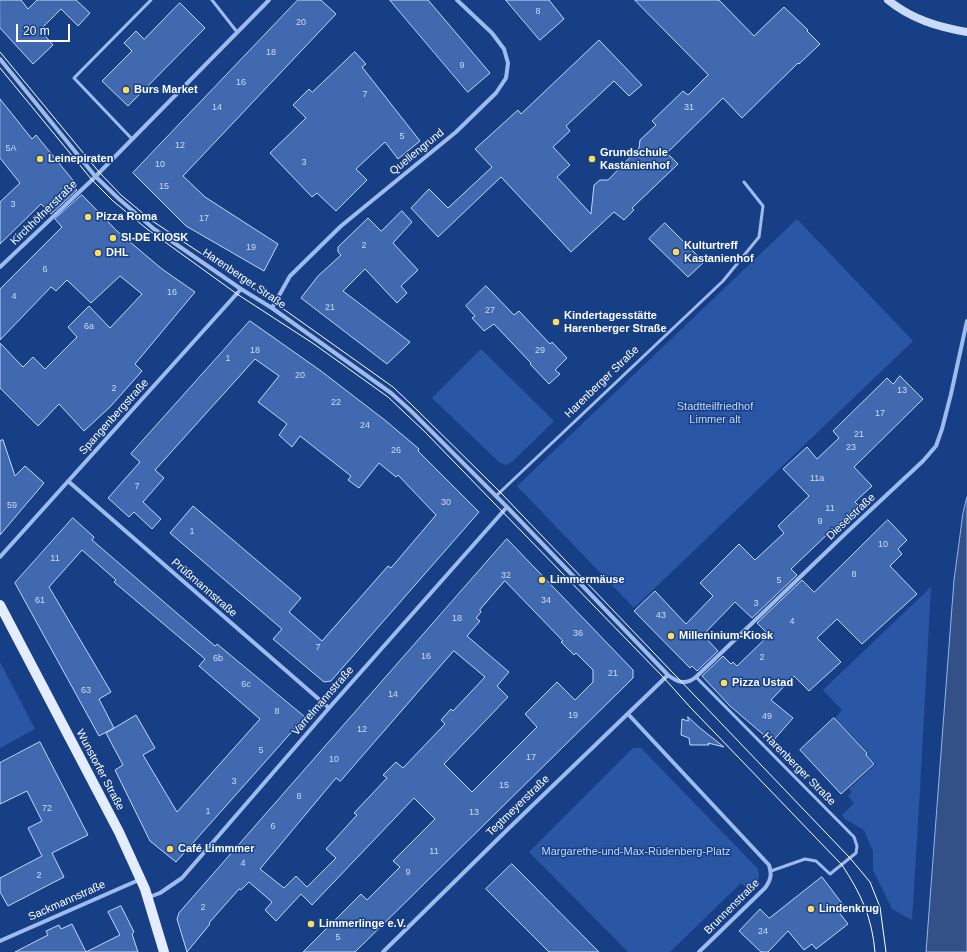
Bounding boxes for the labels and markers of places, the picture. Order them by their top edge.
place label: Burs Market [134,83,198,97]
marker: Burs Market [121,85,131,95]
place label: Grundschule Kastanienhof [600,146,670,172]
place label: Leinepiraten [48,152,113,166]
marker: Leinepiraten [35,154,45,164]
marker: Grundschule Kastanienhof [587,154,597,164]
place label: Pizza Roma [96,210,157,224]
marker: Pizza Roma [83,212,93,222]
place label: SI-DE KIOSK [121,231,188,245]
marker: SI-DE KIOSK [108,233,118,243]
place label: Kulturtreff Kastanienhof [684,239,754,265]
place label: DHL [106,246,129,260]
marker: Kulturtreff Kastanienhof [671,247,681,257]
marker: DHL [93,248,103,258]
place label: Kindertagesstätte Harenberger Straße [564,309,667,335]
marker: Kindertagesstätte Harenberger Straße [551,317,561,327]
place label: Limmermäuse [550,573,625,587]
marker: Limmermäuse [537,575,547,585]
place label: Milleninium-Kiosk [679,629,773,643]
marker: Milleninium-Kiosk [666,631,676,641]
place label: Pizza Ustad [732,676,793,690]
marker: Pizza Ustad [719,678,729,688]
place label: Café Limmmer [178,842,254,856]
marker: Café Limmmer [165,844,175,854]
place label: Lindenkrug [819,902,879,916]
marker: Lindenkrug [806,904,816,914]
place label: Limmerlinge e.V. [319,917,406,931]
marker: Limmerlinge e.V. [306,919,316,929]

